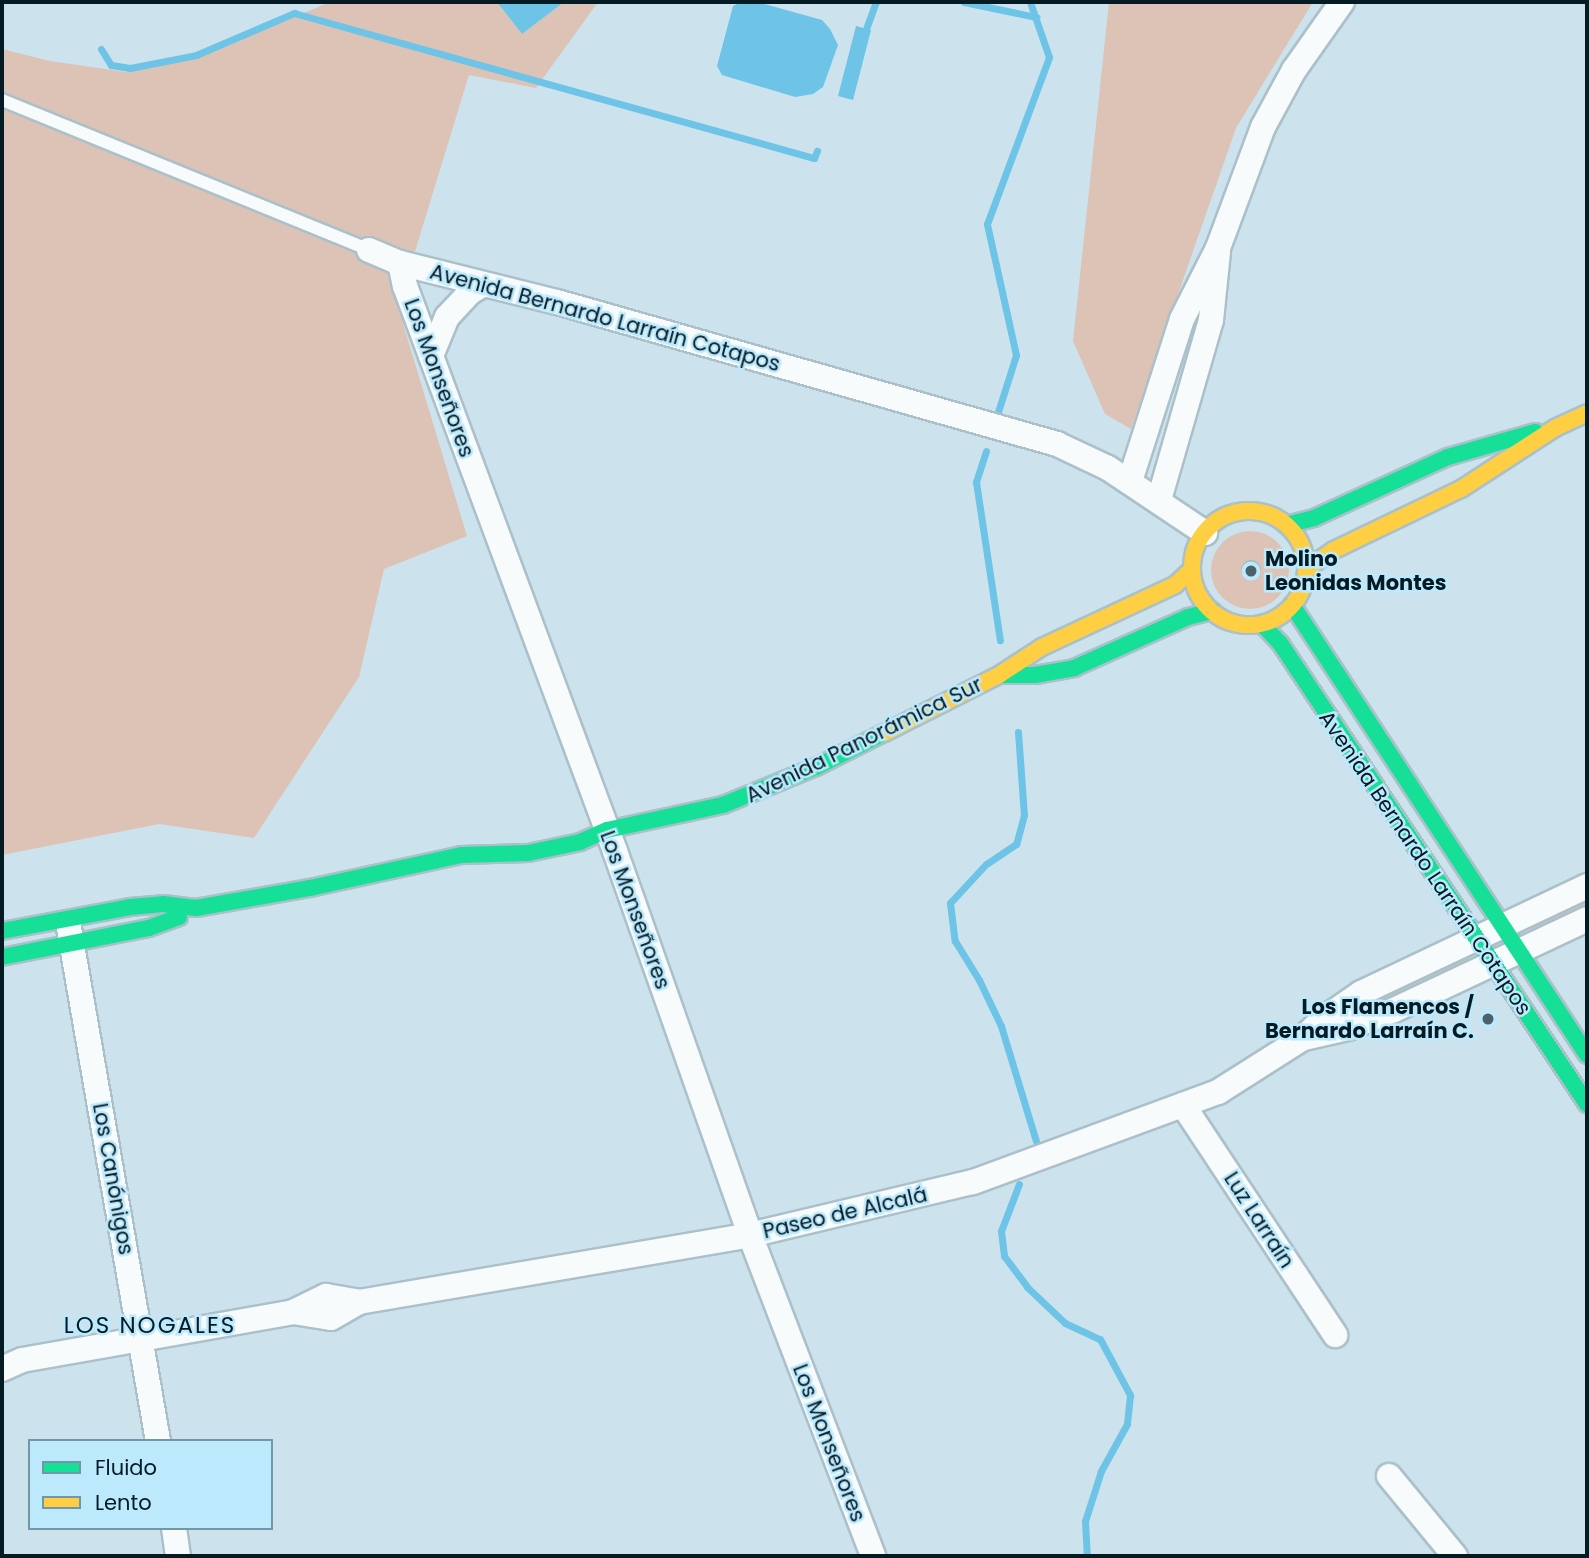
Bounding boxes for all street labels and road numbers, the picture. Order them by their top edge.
street label: Avenida Bernardo Larraín Cotapos [427,259,783,377]
street label: Los Monseñores [399,295,479,461]
street label: Avenida Panorámica Sur [742,672,986,808]
street label: Avenida Bernardo Larraín Cotapos [1313,706,1537,1020]
street label: Los Monseñores [595,827,675,993]
street label: Los Canónigos [87,1101,139,1257]
street label: Luz Larraín [1219,1167,1299,1273]
street label: Paseo de Alcalá [760,1182,930,1244]
street label: Los Monseñores [787,1361,871,1525]

